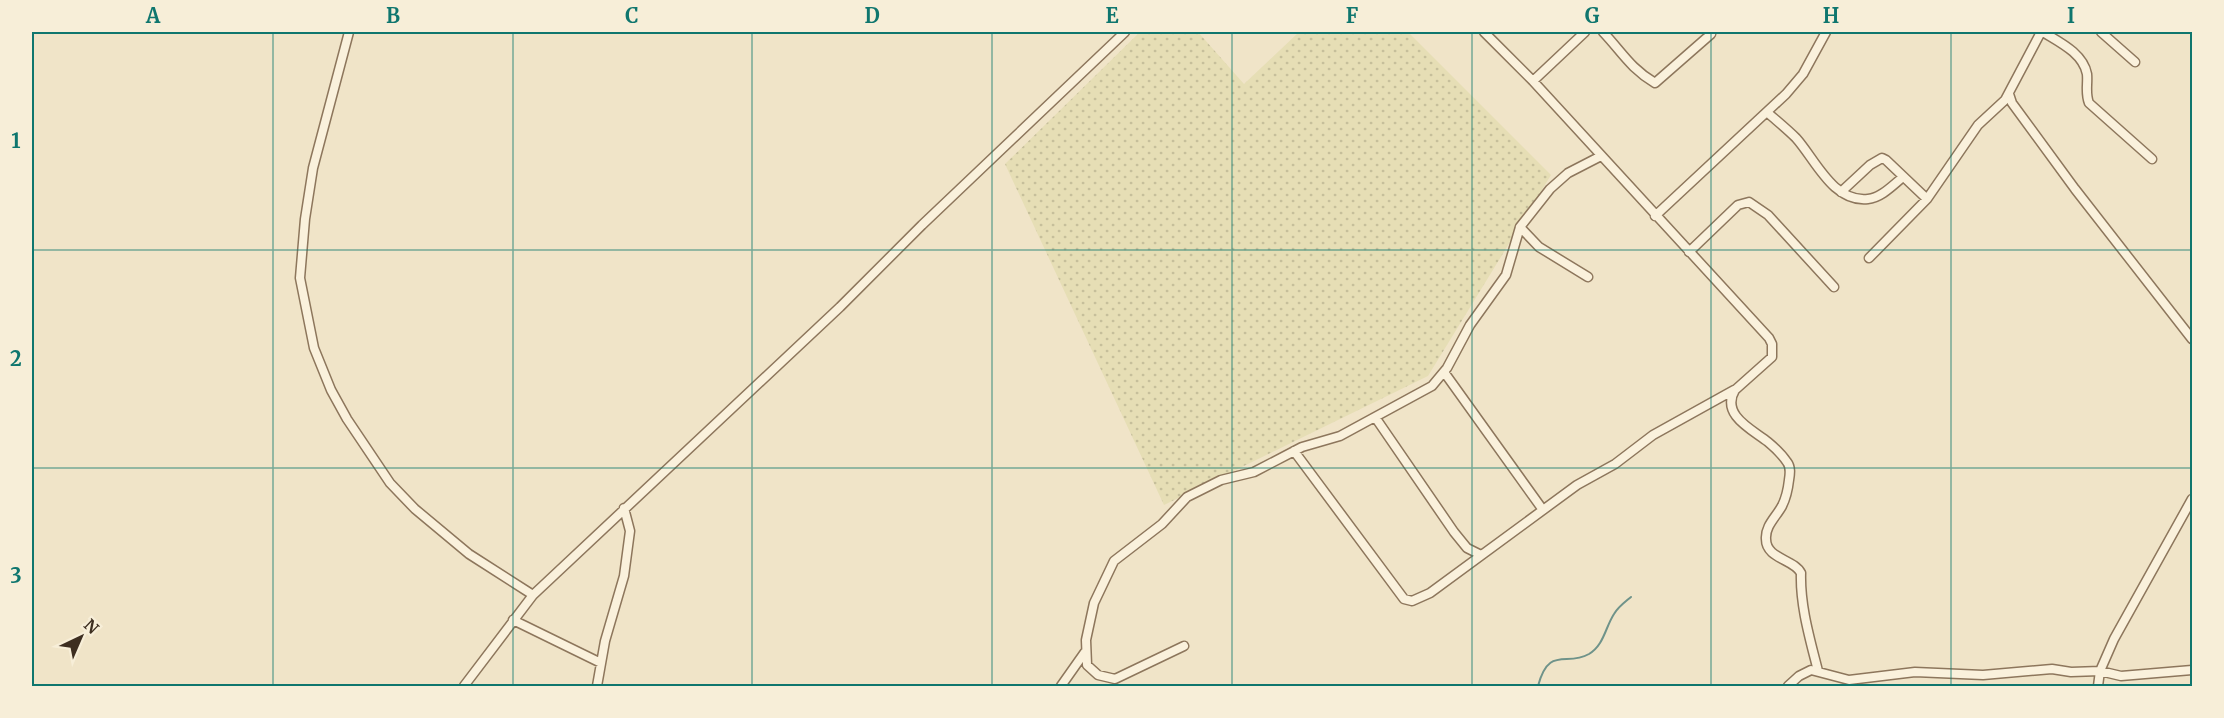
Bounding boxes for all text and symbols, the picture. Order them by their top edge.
text: A [145,3,161,28]
text: B [386,3,400,28]
text: C [625,3,639,28]
text: D [864,3,880,28]
text: E [1105,3,1119,28]
text: F [1346,3,1359,28]
text: G [1585,3,1600,28]
text: H [1823,3,1839,28]
text: I [2067,3,2075,28]
text: 1 [11,128,21,153]
text: 2 [10,346,22,371]
text: 3 [10,563,22,588]
north arrow [51,607,111,667]
text: N [80,615,103,638]

